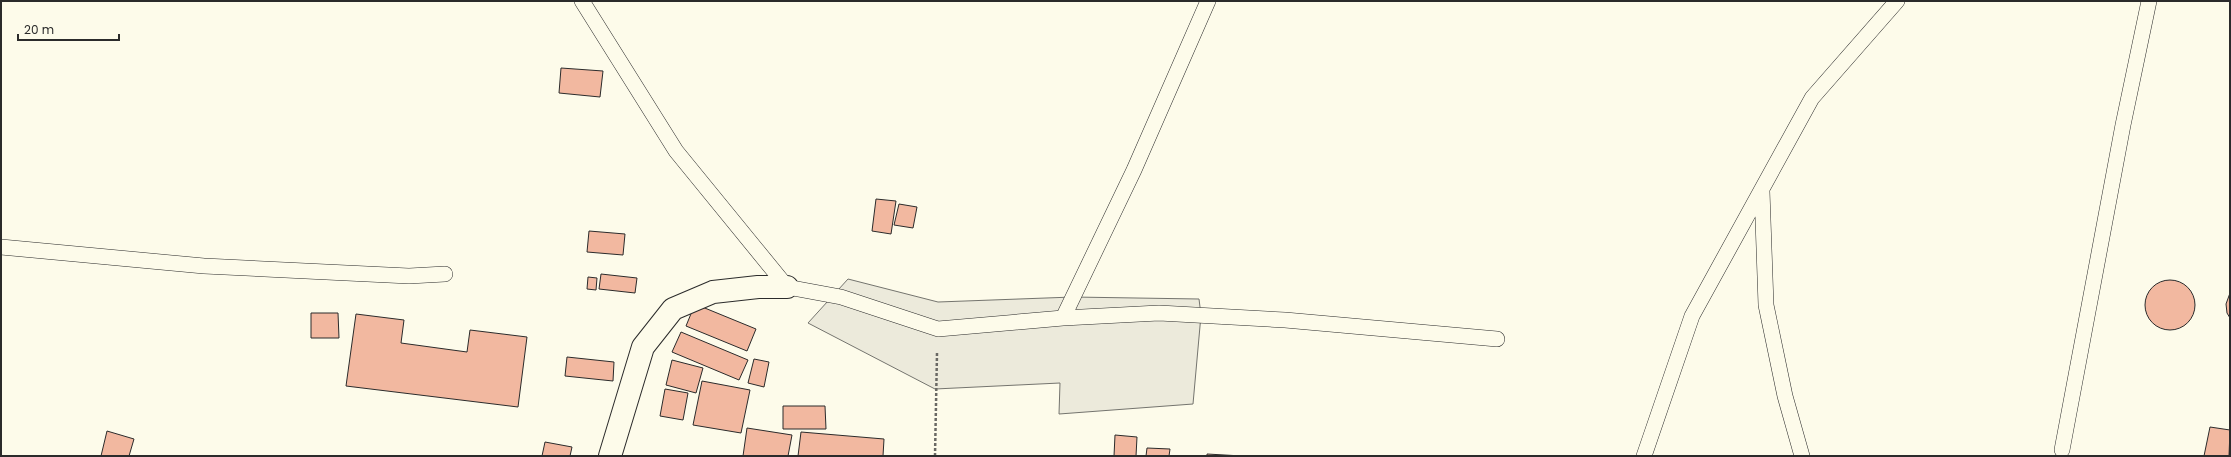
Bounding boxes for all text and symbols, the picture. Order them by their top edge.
scale bar [18,16,119,42]
text: 20 m [24,21,54,38]

